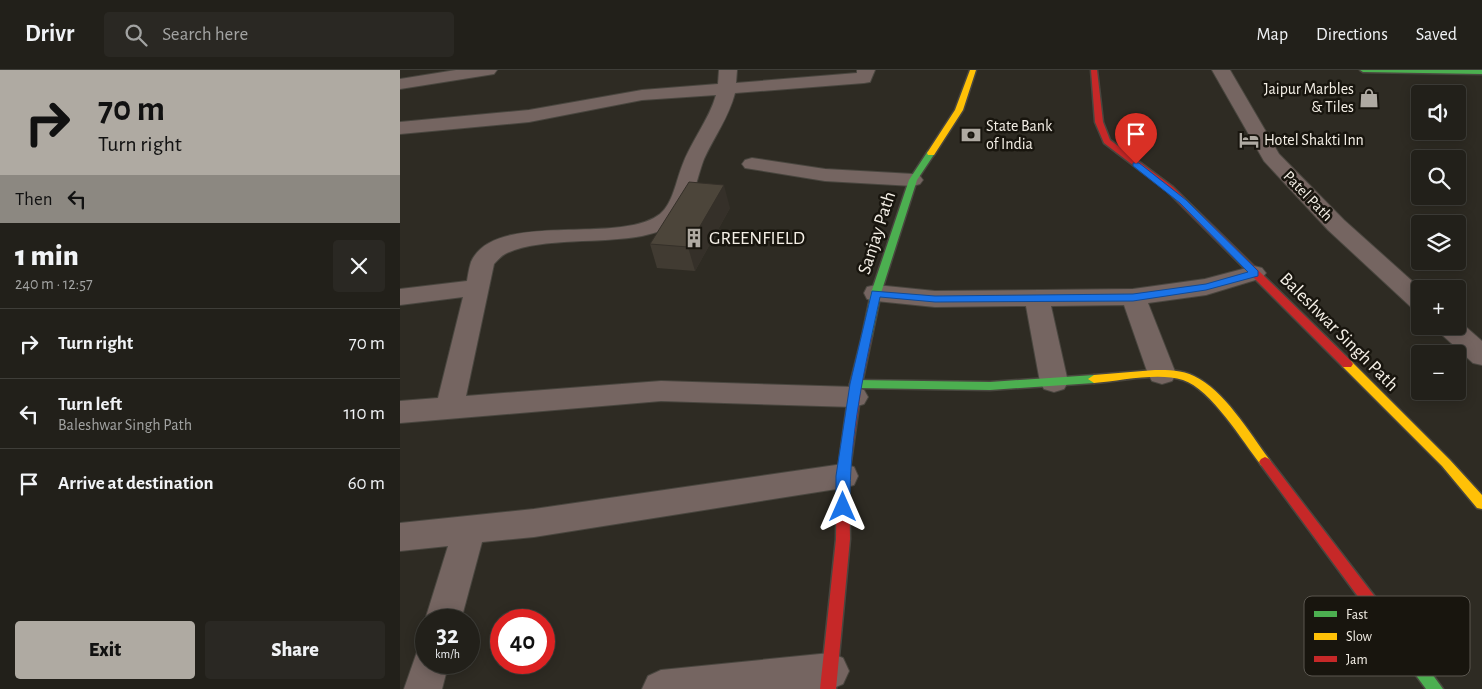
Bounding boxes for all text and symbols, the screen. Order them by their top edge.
search box [104,12,454,57]
icon: search [122,21,150,49]
text: Drivr [25,22,74,46]
text: Search here [162,25,248,44]
text: Map [1257,26,1288,44]
text: Directions [1316,26,1388,44]
text: Saved [1416,26,1457,44]
place label: Jaipur Marbles & Tiles [1264,81,1354,115]
map controls [1411,85,1466,400]
button: sound [1411,85,1466,140]
shop icon: Jaipur Marbles & Tiles [1358,87,1380,109]
icon: right [15,90,80,155]
text: 70 m [98,92,165,127]
pin [1115,113,1157,164]
place label: State Bank of India [986,118,1053,152]
icon: arrive [1122,120,1150,148]
bank icon: State Bank of India [960,124,982,146]
hotel icon: Hotel Shakti Inn [1238,129,1260,151]
place label: Hotel Shakti Inn [1264,132,1364,148]
text: Turn right [98,133,182,155]
button: search [1411,150,1466,205]
street label: Patel Path [1280,168,1336,224]
icon: left [63,185,91,213]
street label: Sanjay Path [855,189,899,277]
text: Then [15,190,53,209]
button: layers [1411,215,1466,270]
building icon: GREENFIELD [683,227,705,249]
place label: GREENFIELD [709,229,805,248]
button: close [333,240,385,292]
text: 1 min [15,241,79,271]
street label: Baleshwar Singh Path [1276,269,1402,395]
text: 240 m · 12:57 [15,276,93,292]
button: + [1411,280,1466,335]
icon: right [15,330,43,358]
text: Turn right [58,334,133,353]
text: 70 m [349,334,385,353]
button: − [1411,345,1466,400]
text: Turn left [58,395,122,414]
icon: left [15,400,43,428]
text: 110 m [344,404,385,423]
text: Baleshwar Singh Path [58,417,192,433]
icon: arrive [15,470,43,498]
text: Arrive at destination [58,474,214,493]
text: 60 m [348,474,385,493]
position arrow [816,480,868,532]
legend [1304,596,1470,676]
text: Fast [1346,608,1368,622]
speed limit sign: 40 [490,609,555,674]
button: Exit [15,621,195,679]
button: Share [205,621,385,679]
text: 32 [436,623,459,648]
text: Slow [1346,630,1373,644]
text: km/h [435,648,460,660]
text: Jam [1346,653,1368,667]

